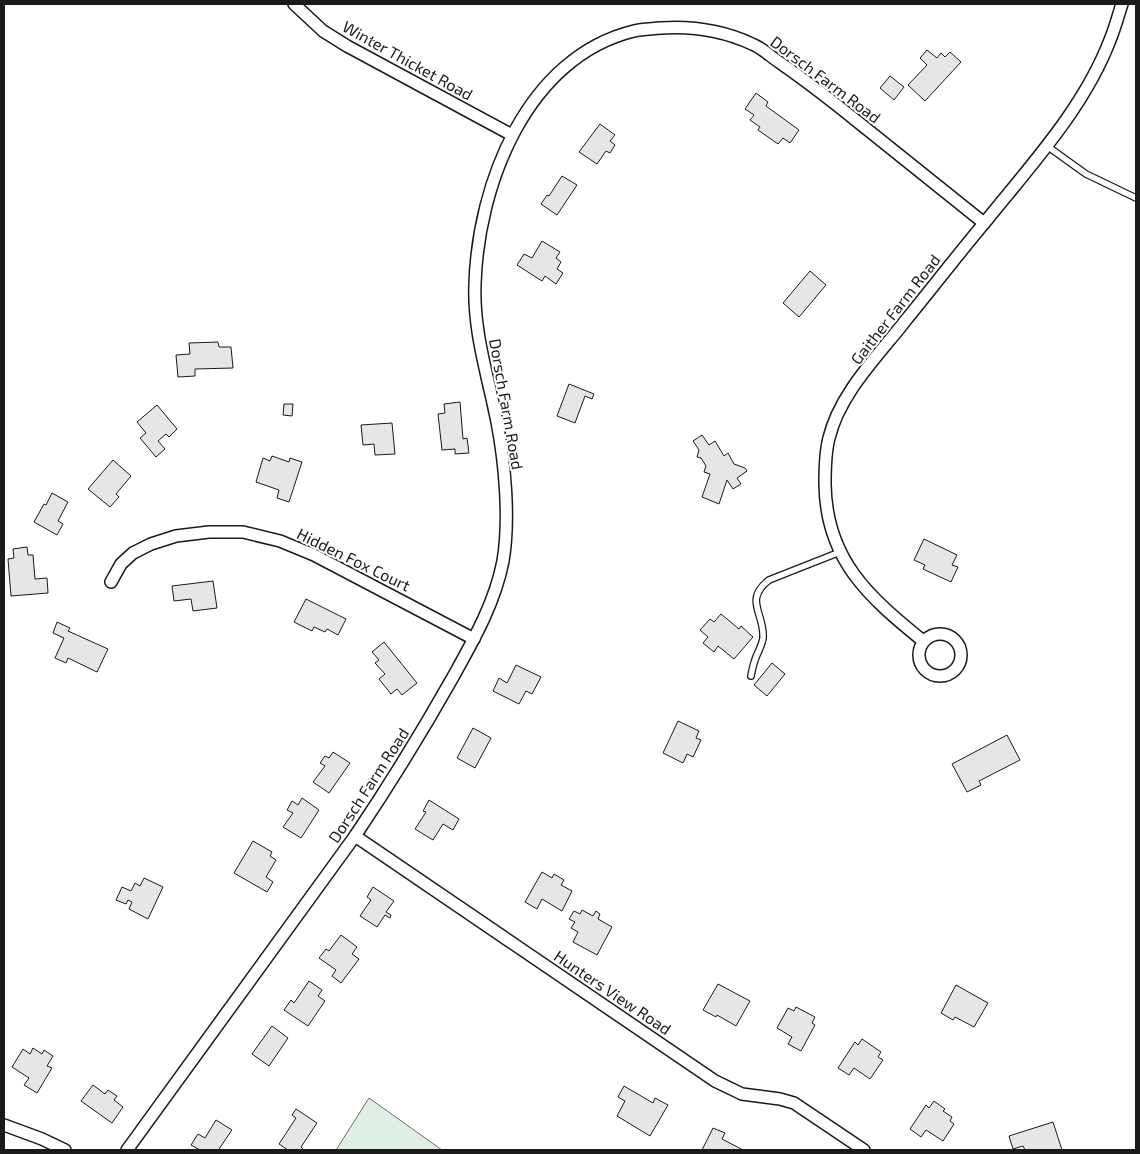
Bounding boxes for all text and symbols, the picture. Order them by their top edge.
street label: Winter Thicket Road [340,16,476,104]
street label: Dorsch Farm Road [767,31,885,127]
street label: Gaither Farm Road [846,250,944,368]
street label: Dorsch Farm Road [486,337,528,471]
street label: Hidden Fox Court [294,523,414,595]
street label: Dorsch Farm Road [324,724,412,846]
street label: Hunters View Road [551,946,675,1038]

